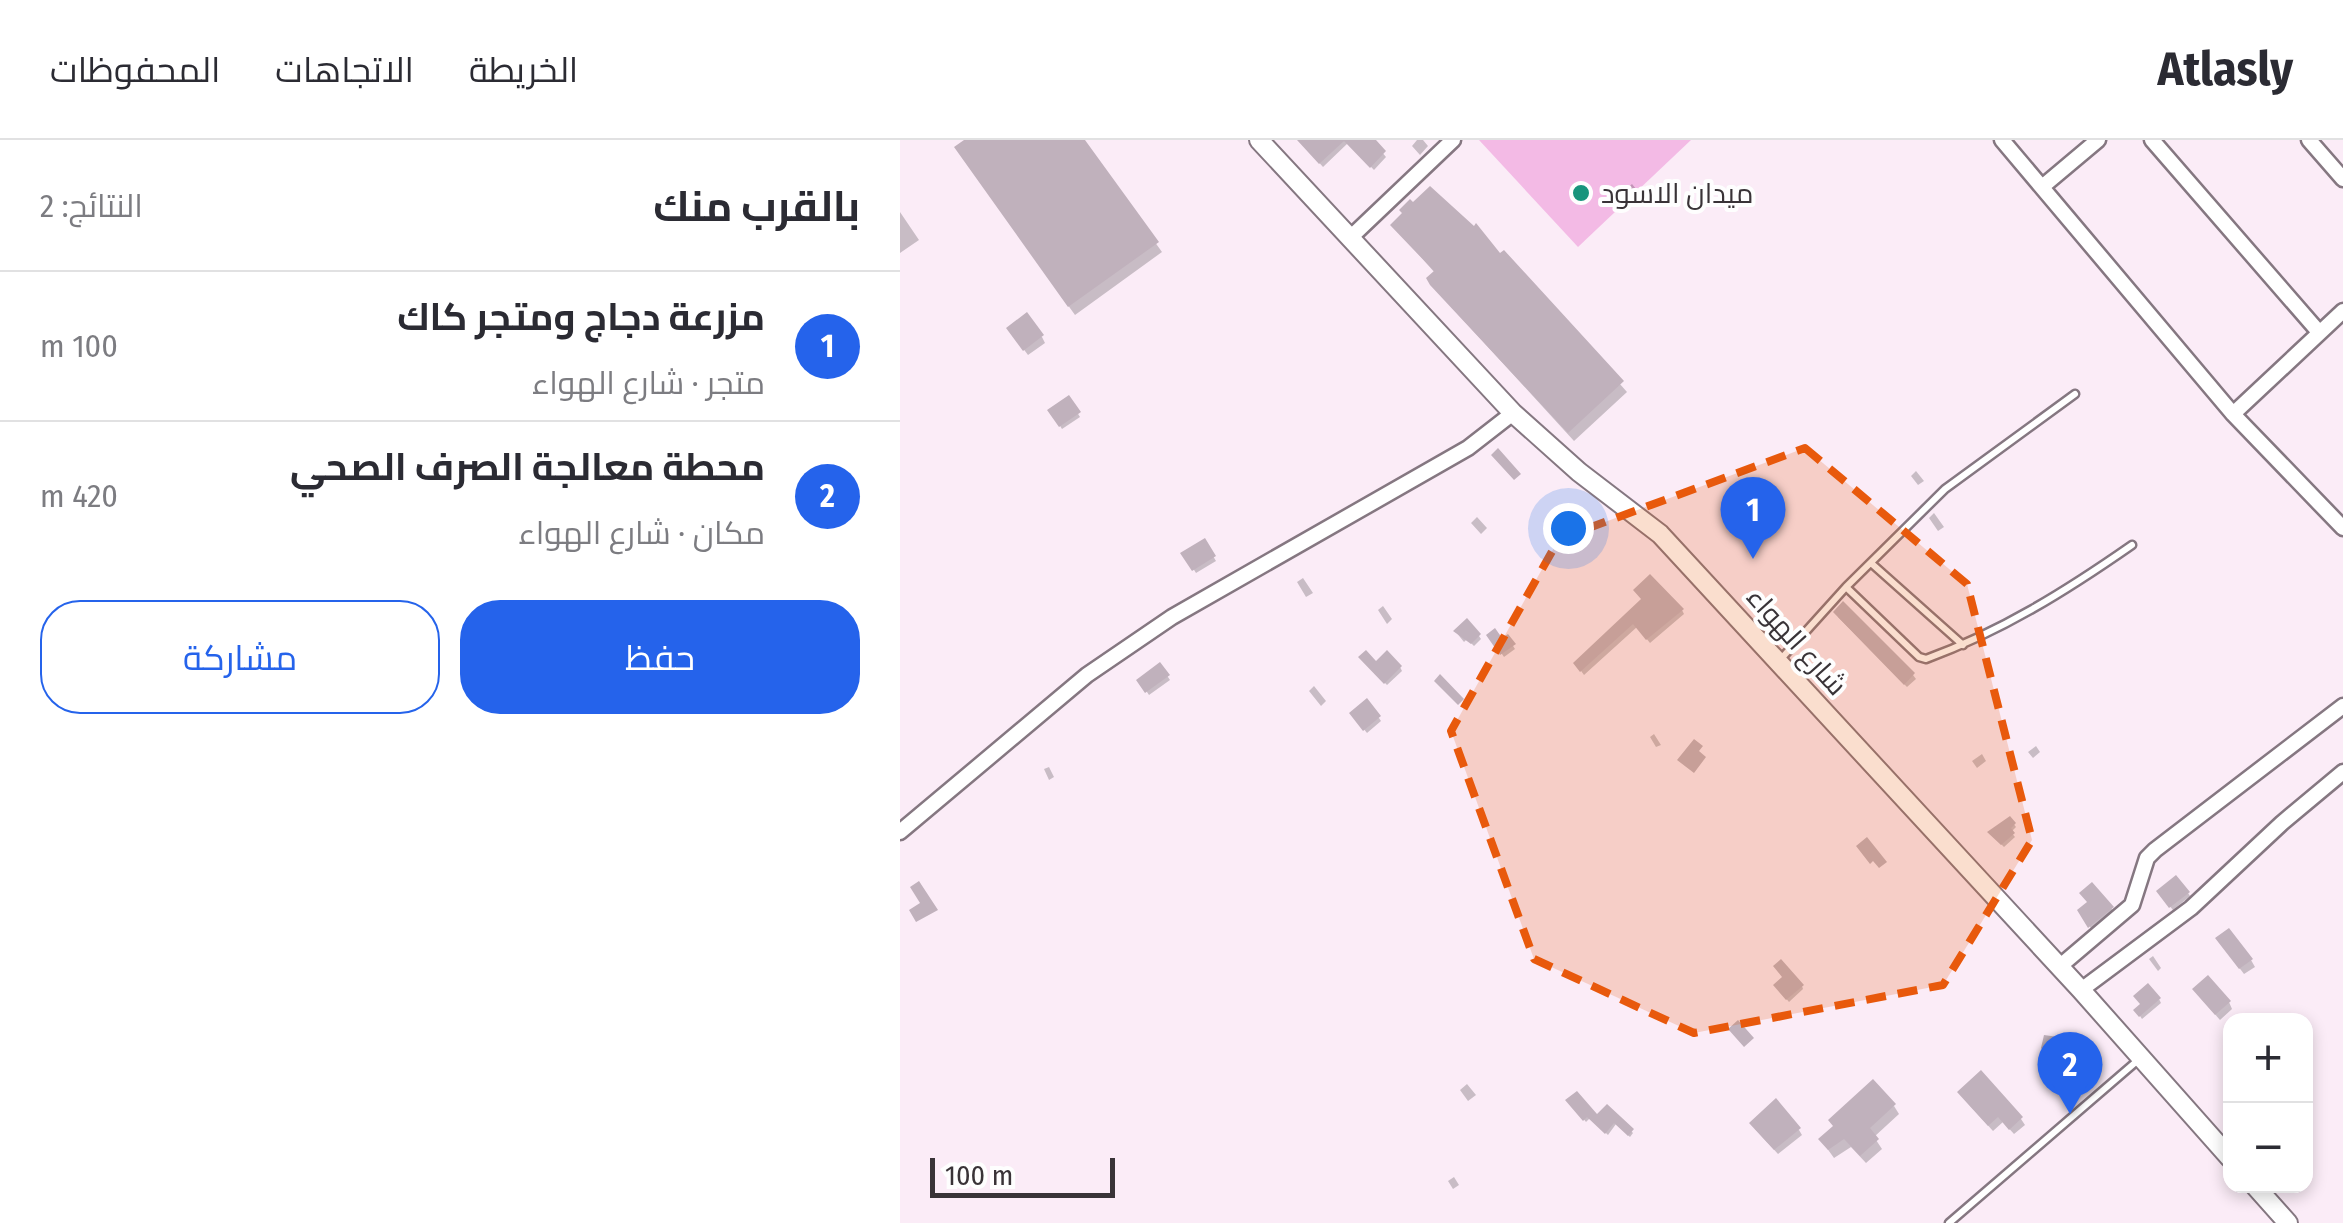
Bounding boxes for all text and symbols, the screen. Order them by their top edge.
text: Atlasly [2158,40,2293,98]
text: المحفوظات [50,49,220,91]
text: الاتجاهات [275,49,414,91]
text: الخريطة [469,49,578,91]
place label: ميدان الاسود [1601,177,1753,210]
text: بالقرب منك [653,182,860,232]
marker: ميدان الاسود [1570,182,1592,204]
text: النتائج: 2 [40,187,143,225]
text: مزرعة دجاج ومتجر كاك [397,294,765,340]
text: 100 m [40,327,118,365]
text: 1 [821,327,834,365]
text: متجر · شارع الهواء [532,364,765,402]
text: محطة معالجة الصرف الصحي [290,444,765,490]
pin: 1 [1720,476,1786,559]
text: 420 m [40,477,118,515]
text: 2 [820,477,835,515]
your location [1543,503,1594,554]
text: مكان · شارع الهواء [518,514,765,552]
street label: شارع الهواء [1738,581,1854,703]
button: مشاركة [40,600,440,714]
button: حفظ [460,600,860,714]
map controls [2223,1013,2313,1193]
button: + [2223,1013,2313,1103]
pin: 2 [2038,1032,2102,1114]
button: − [2223,1103,2313,1193]
scale bar [930,1153,1115,1198]
text: 100 m [945,1159,1013,1192]

